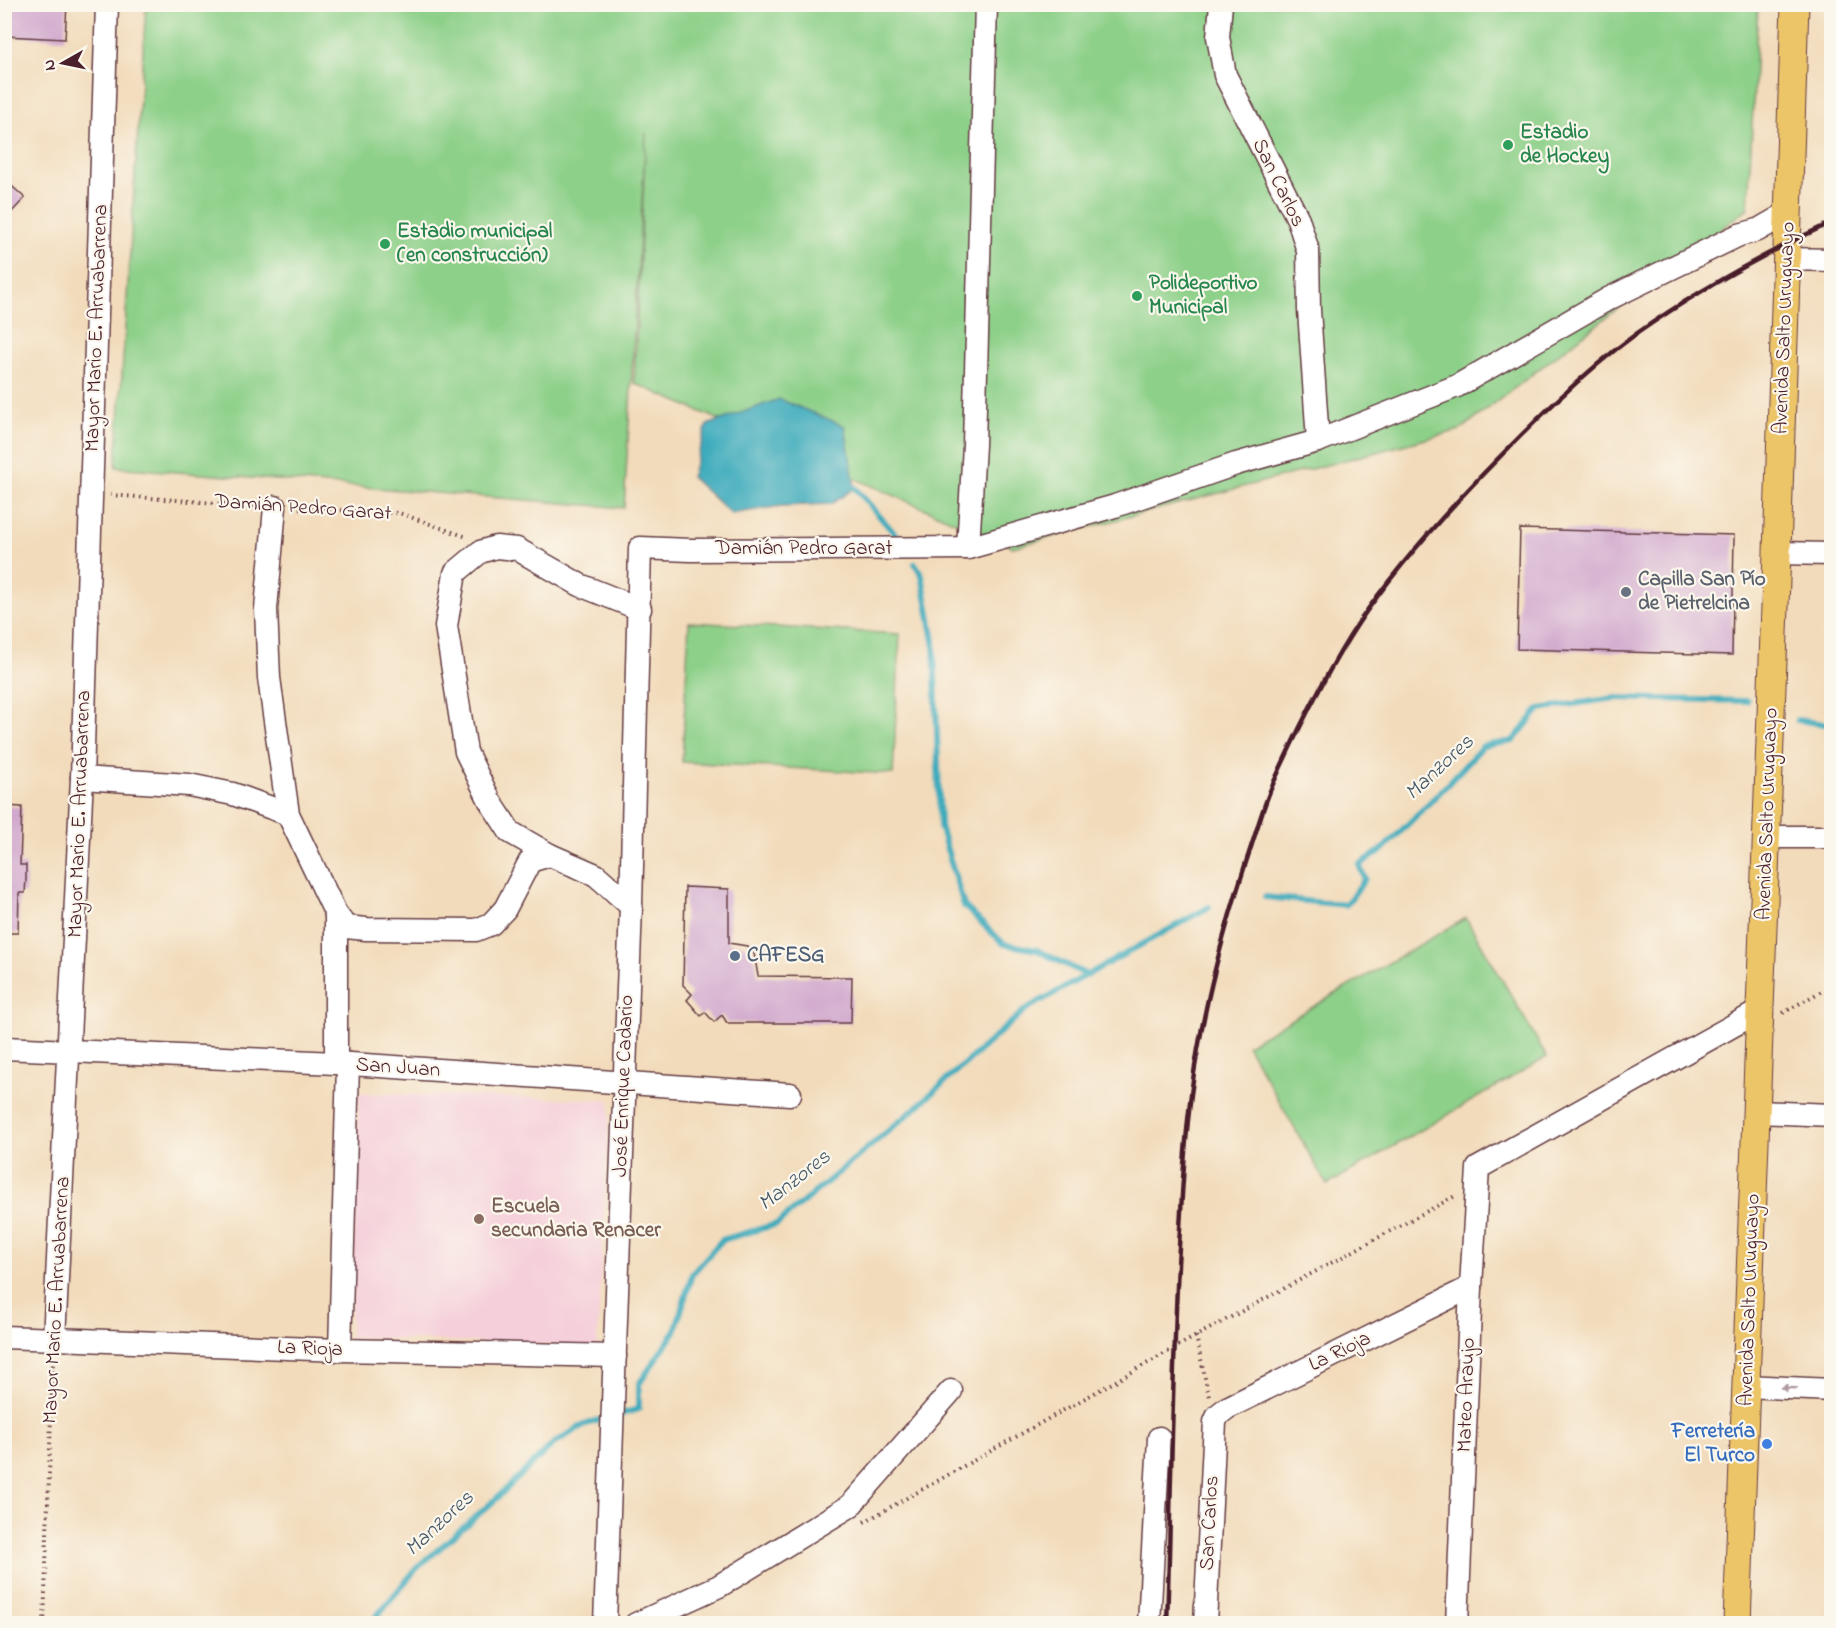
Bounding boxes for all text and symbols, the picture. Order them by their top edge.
north arrow [33,33,93,93]
text: N [37,58,63,72]
place label: Estadio de Hockey [1520,118,1610,174]
street label: San Carlos [1244,134,1312,232]
marker: Estadio de Hockey [1501,138,1515,152]
street label: Mayor Mario E. Arruabarrena [78,204,118,452]
place label: Estadio municipal (en construcción) [397,217,553,271]
street label: Avenida Salto Uruguayo [1766,221,1806,435]
marker: Estadio municipal (en construcción) [378,237,392,251]
place label: Polideportivo Municipal [1149,269,1258,323]
marker: Polideportivo Municipal [1130,289,1144,303]
street label: Damián Pedro Garat [213,487,392,529]
street label: Damián Pedro Garat [714,534,893,564]
place label: Capilla San Pío de Pietrelcina [1638,565,1766,619]
marker: Capilla San Pío de Pietrelcina [1619,585,1633,599]
street label: Mayor Mario E. Arruabarrena [61,690,101,938]
street label: Avenida Salto Uruguayo [1749,707,1789,921]
water label: Manzores [1398,727,1482,809]
place label: CAFESG [747,941,824,971]
marker: CAFESG [728,949,742,963]
street label: José Enrique Cadario [606,994,642,1178]
street label: San Juan [355,1050,441,1086]
water label: Manzores [752,1142,839,1220]
street label: Mayor Mario E. Arruabarrena [36,1176,80,1425]
place label: Escuela secundaria Renacer [491,1192,661,1246]
street label: Avenida Salto Uruguayo [1731,1193,1771,1407]
marker: Escuela secundaria Renacer [472,1212,486,1226]
street label: La Rioja [1304,1324,1376,1380]
street label: La Rioja [277,1333,343,1365]
street label: Mateo Araujo [1450,1337,1484,1453]
one-way arrow [1779,1383,1798,1392]
place label: Ferretería El Turco [1670,1417,1755,1471]
marker: Ferretería El Turco [1760,1437,1774,1451]
street label: San Carlos [1193,1475,1227,1571]
water label: Manzores [398,1483,482,1565]

